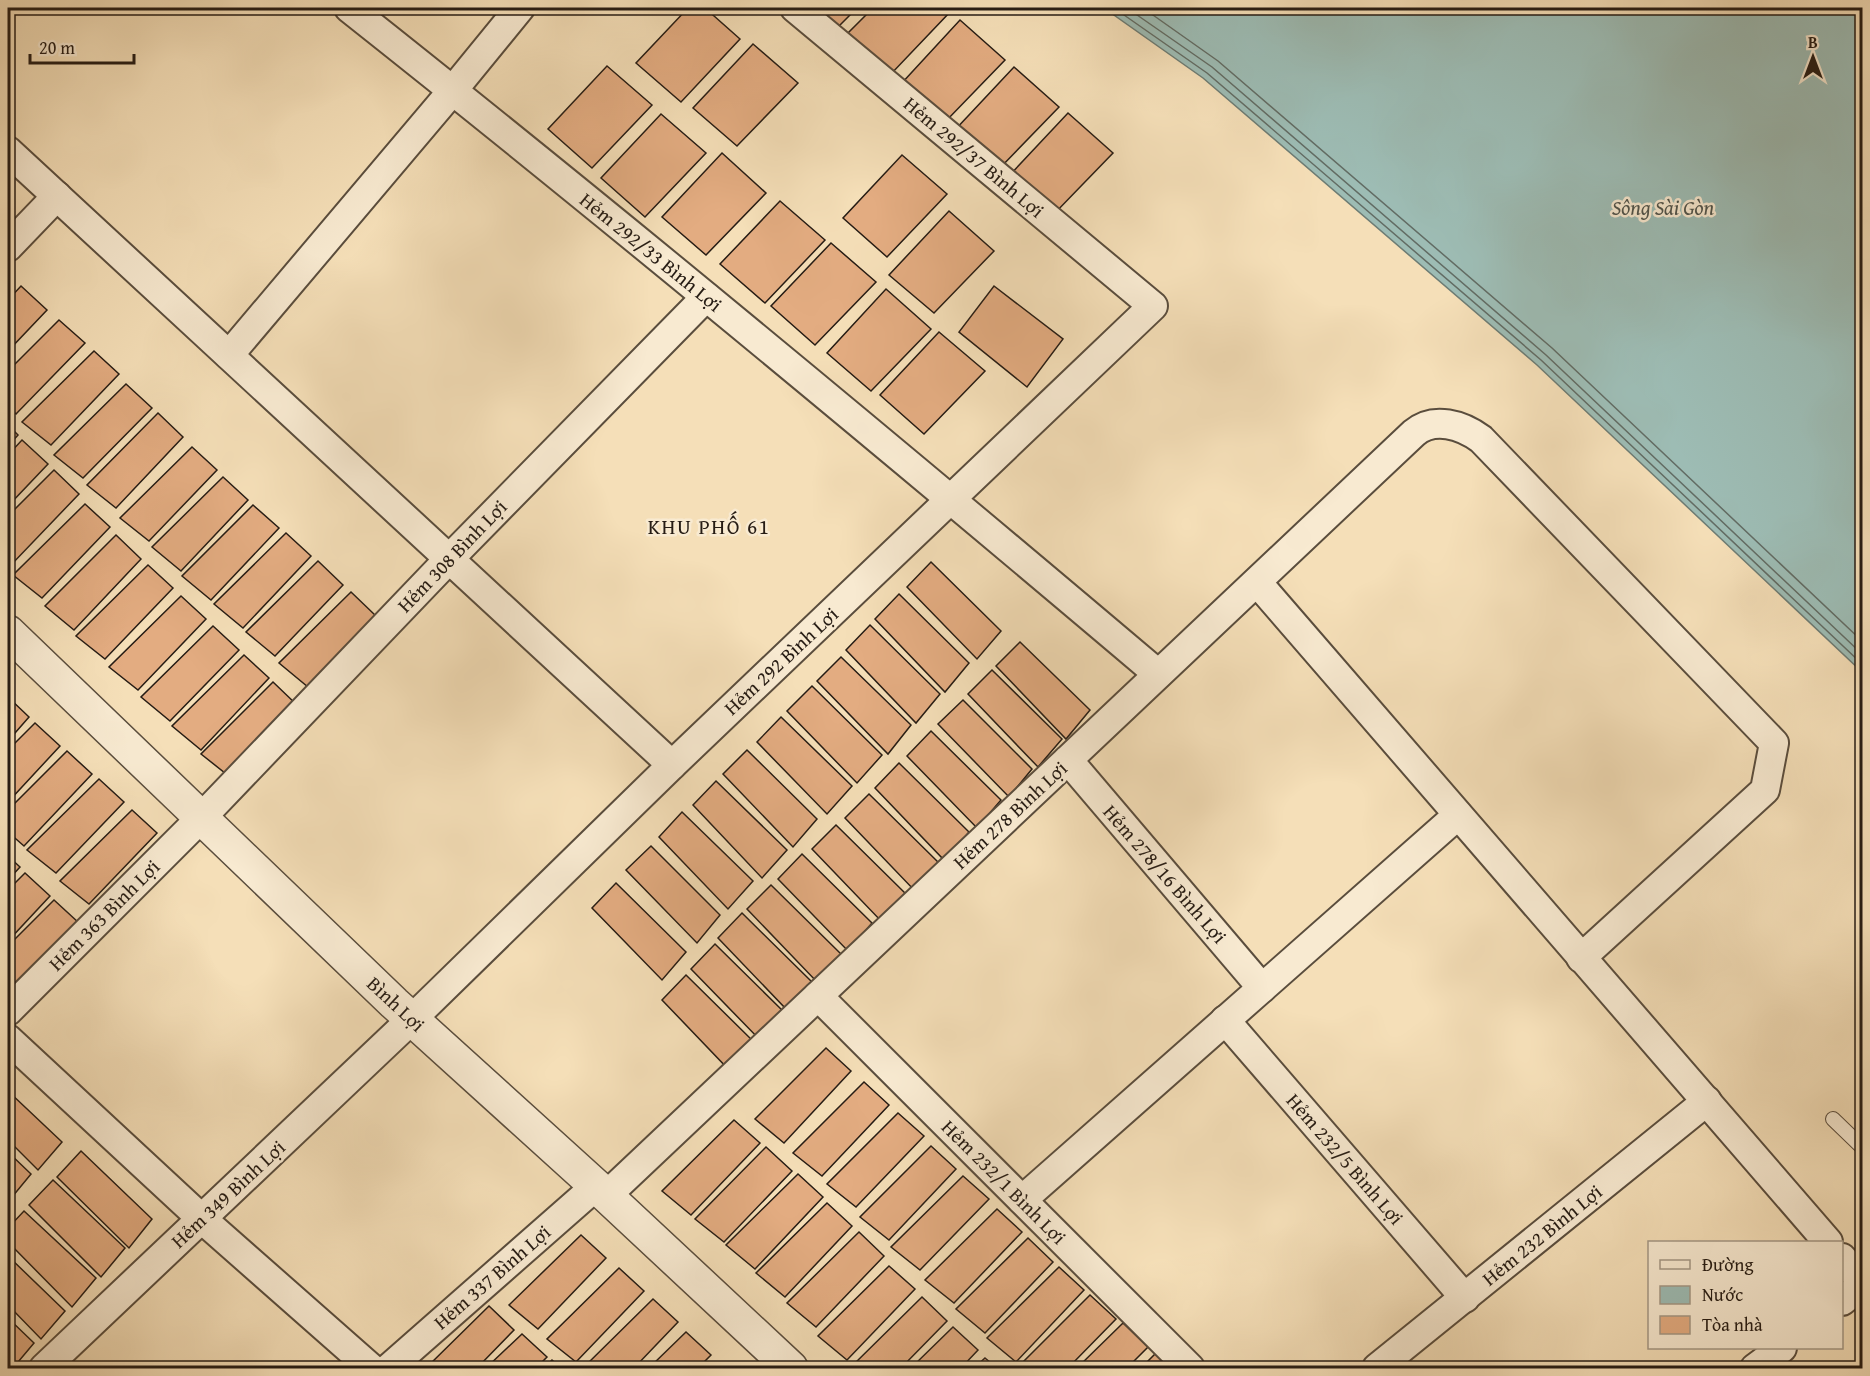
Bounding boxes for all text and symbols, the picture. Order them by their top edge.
scale bar [30,27,134,65]
north arrow [1783,27,1843,87]
text: B [1808,30,1818,54]
text: 20 m [39,34,75,61]
street label: Hẻm 292/37 Bình Lợi [898,89,1051,224]
street label: Hẻm 292/33 Bình Lợi [574,185,729,318]
water label: Sông Sài Gòn [1612,192,1715,223]
street label: Hẻm 308 Bình Lợi [390,492,513,619]
district label: KHU PHỐ 61 [648,511,770,542]
street label: Hẻm 292 Bình Lợi [717,600,845,721]
street label: Hẻm 278 Bình Lợi [946,754,1074,875]
street label: Hẻm 278/16 Bình Lợi [1097,798,1234,950]
street label: Hẻm 363 Bình Lợi [41,852,166,977]
street label: Bình Lợi [361,969,432,1038]
street label: Hẻm 232/5 Bình Lợi [1280,1087,1411,1231]
street label: Hẻm 232/1 Bình Lợi [935,1113,1074,1251]
street label: Hẻm 349 Bình Lợi [164,1133,292,1254]
street label: Hẻm 232 Bình Lợi [1475,1177,1608,1292]
street label: Hẻm 337 Bình Lợi [427,1217,557,1336]
legend [1648,1241,1843,1349]
text: Đường [1702,1251,1753,1278]
text: Nước [1702,1281,1743,1308]
text: Tòa nhà [1702,1311,1763,1338]

